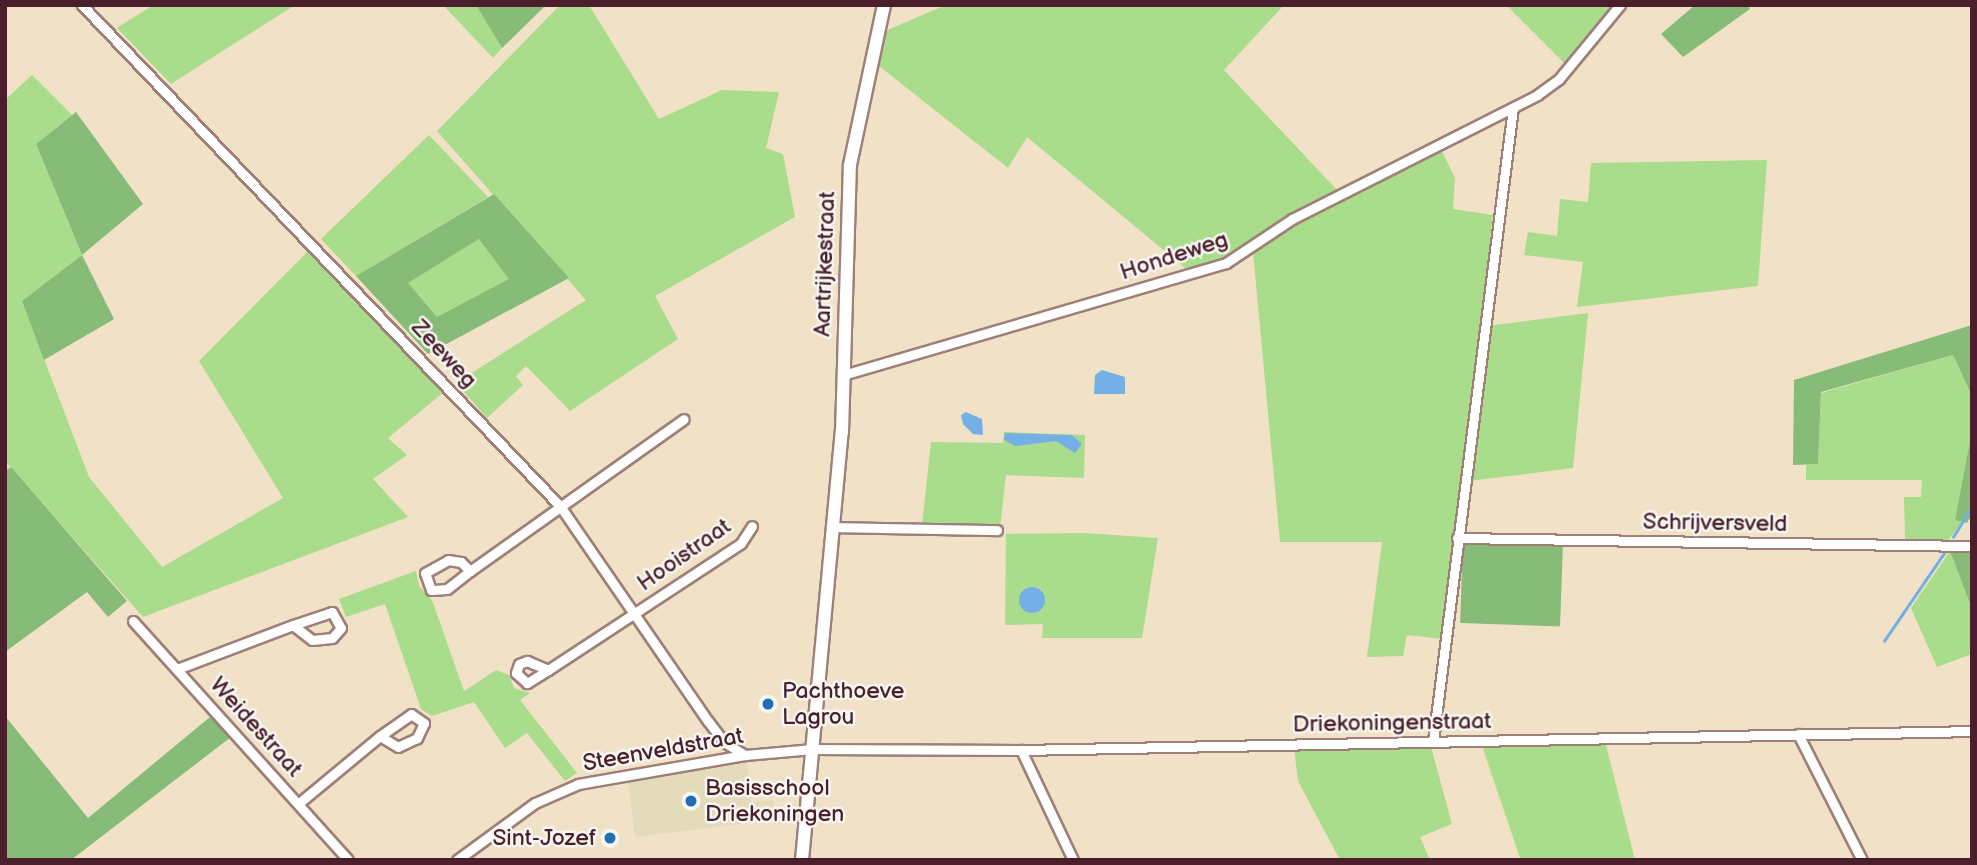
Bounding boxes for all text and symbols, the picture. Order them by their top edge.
street label: Aartrijkestraat [809,191,841,337]
street label: Hondeweg [1117,226,1231,286]
street label: Zeeweg [405,314,483,394]
street label: Schrijversveld [1642,508,1788,538]
street label: Hooistraat [632,513,736,597]
street label: Weidestraat [204,671,308,783]
place label: Pachthoeve Lagrou [782,677,904,731]
marker: Pachthoeve Lagrou [760,696,776,712]
street label: Driekoningenstraat [1292,707,1492,739]
street label: Steenveldstraat [581,722,745,778]
place label: Basisschool Driekoningen [705,774,844,828]
marker: Basisschool Driekoningen [683,793,699,809]
place label: Sint-Jozef [492,824,596,852]
marker: Sint-Jozef [602,830,618,846]

